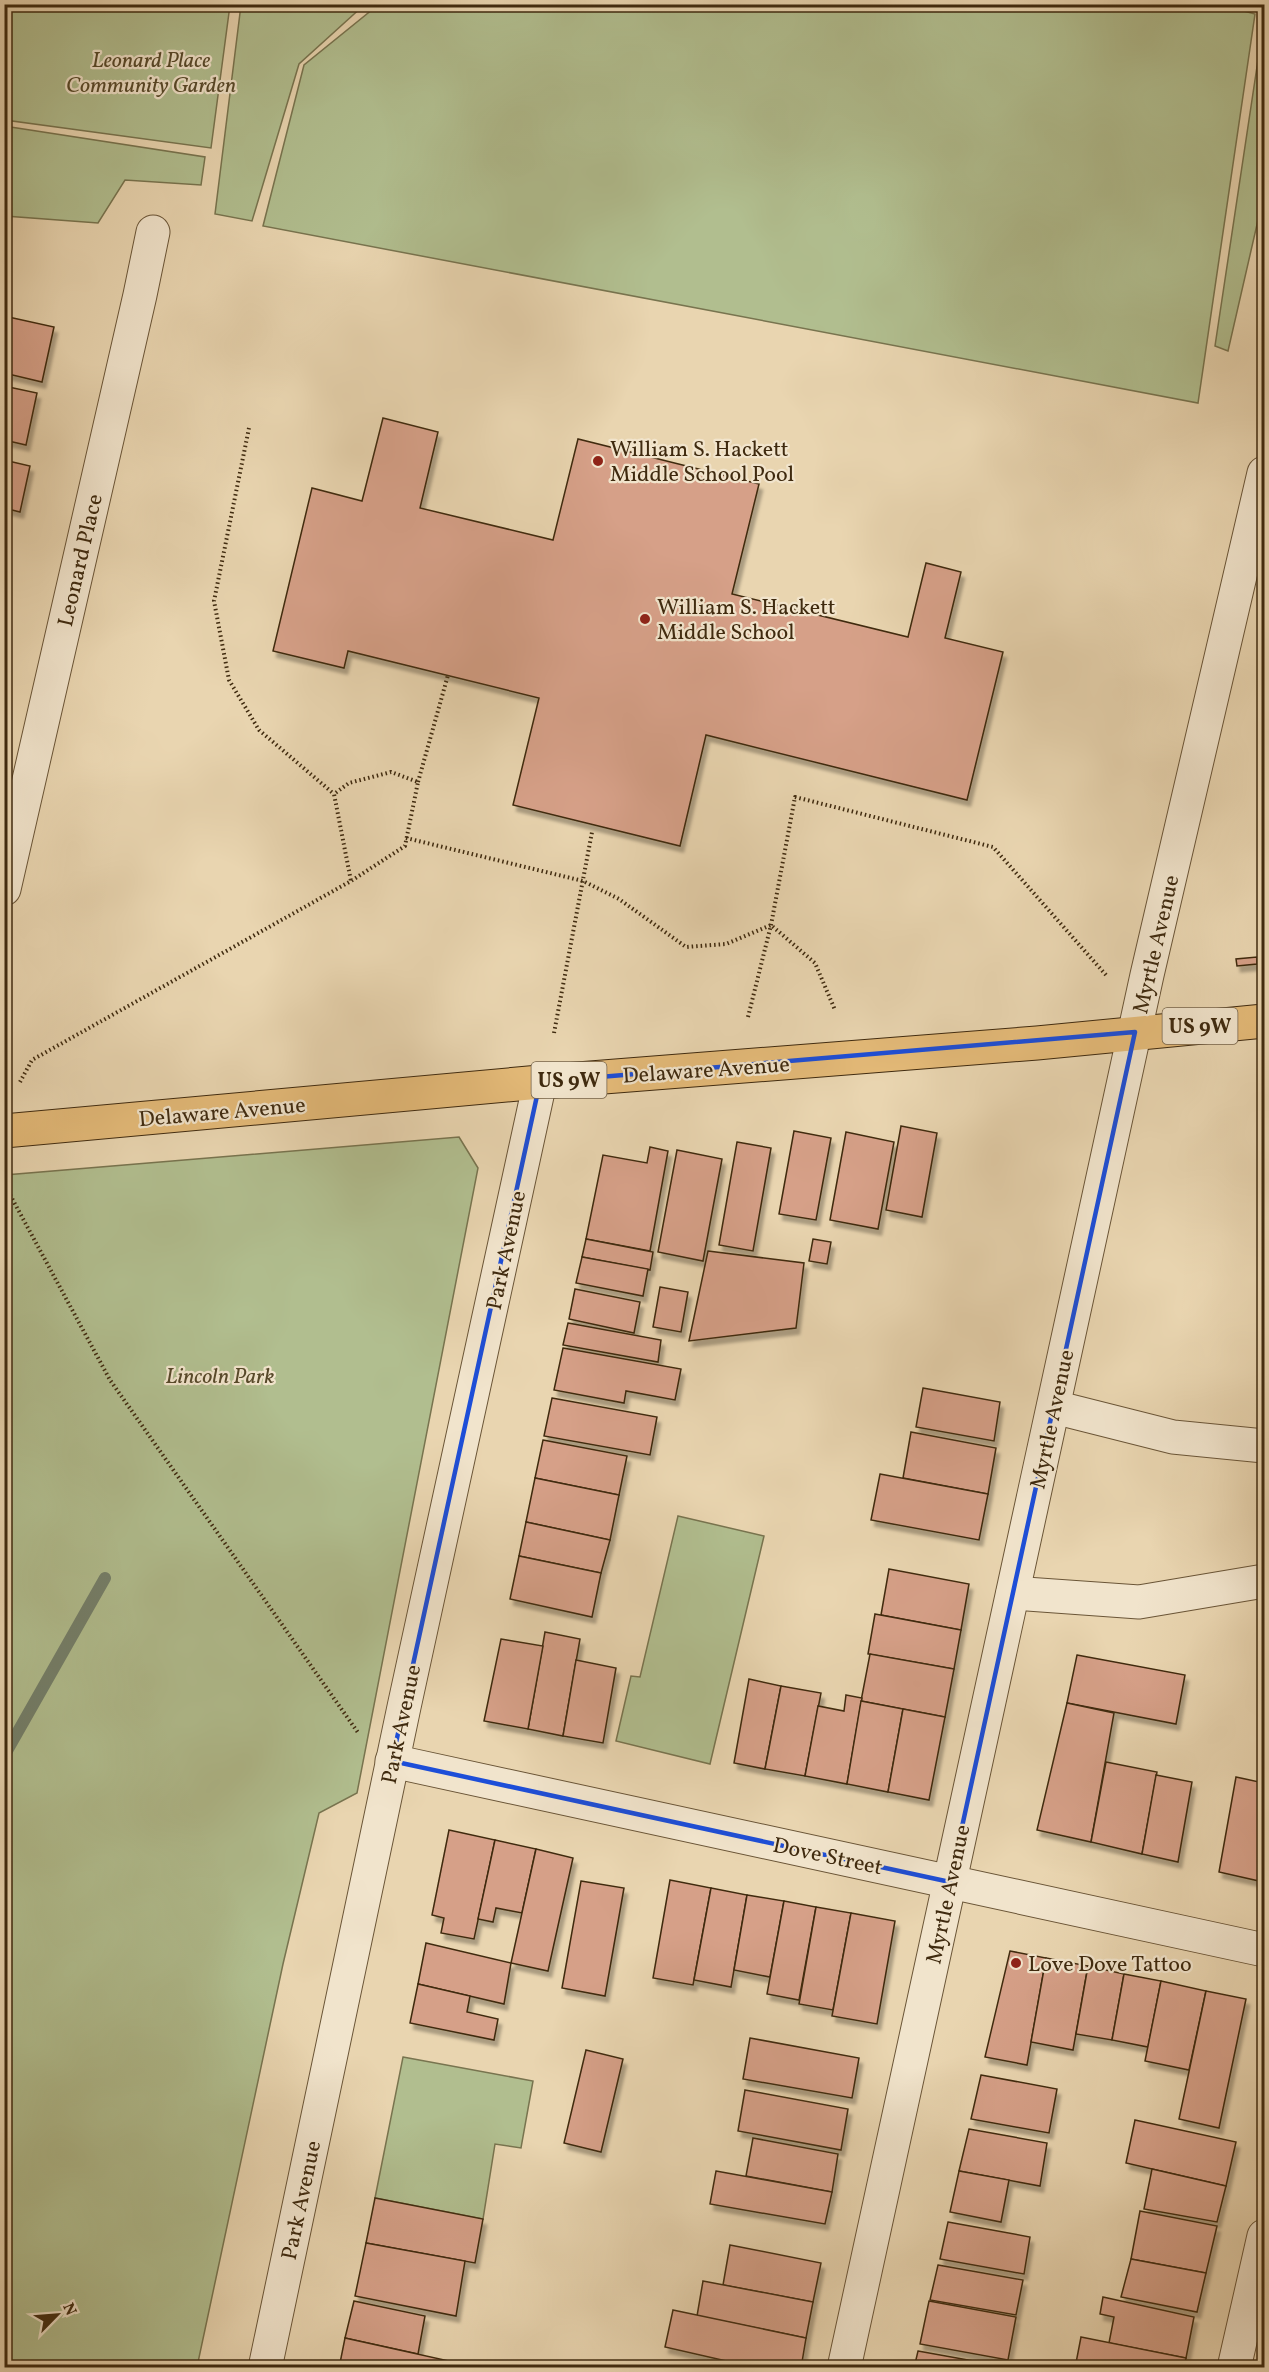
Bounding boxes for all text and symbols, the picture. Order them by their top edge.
park label: Leonard Place Community Garden [66,46,236,102]
place label: William S. Hackett Middle School Pool [610,435,794,491]
marker: William S. Hackett Middle School Pool [591,454,605,468]
street label: Leonard Place [51,491,112,630]
place label: William S. Hackett Middle School [657,593,836,649]
marker: William S. Hackett Middle School [638,612,652,626]
street label: Myrtle Avenue [1126,872,1188,1017]
road number: US 9W [1162,1008,1238,1044]
street label: Delaware Avenue [622,1050,791,1093]
road number: US 9W [532,1062,606,1098]
street label: Delaware Avenue [138,1091,307,1136]
street label: Park Avenue [480,1188,535,1313]
street label: Myrtle Avenue [1024,1347,1083,1492]
park label: Lincoln Park [166,1362,275,1393]
street label: Park Avenue [375,1662,430,1787]
street label: Myrtle Avenue [920,1822,979,1967]
street label: Dove Street [770,1831,885,1884]
place label: Love Dove Tattoo [1028,1950,1192,1981]
marker: Love Dove Tattoo [1009,1956,1023,1970]
street label: Park Avenue [275,2138,330,2263]
north arrow [27,2285,87,2345]
text: N [56,2300,81,2320]

